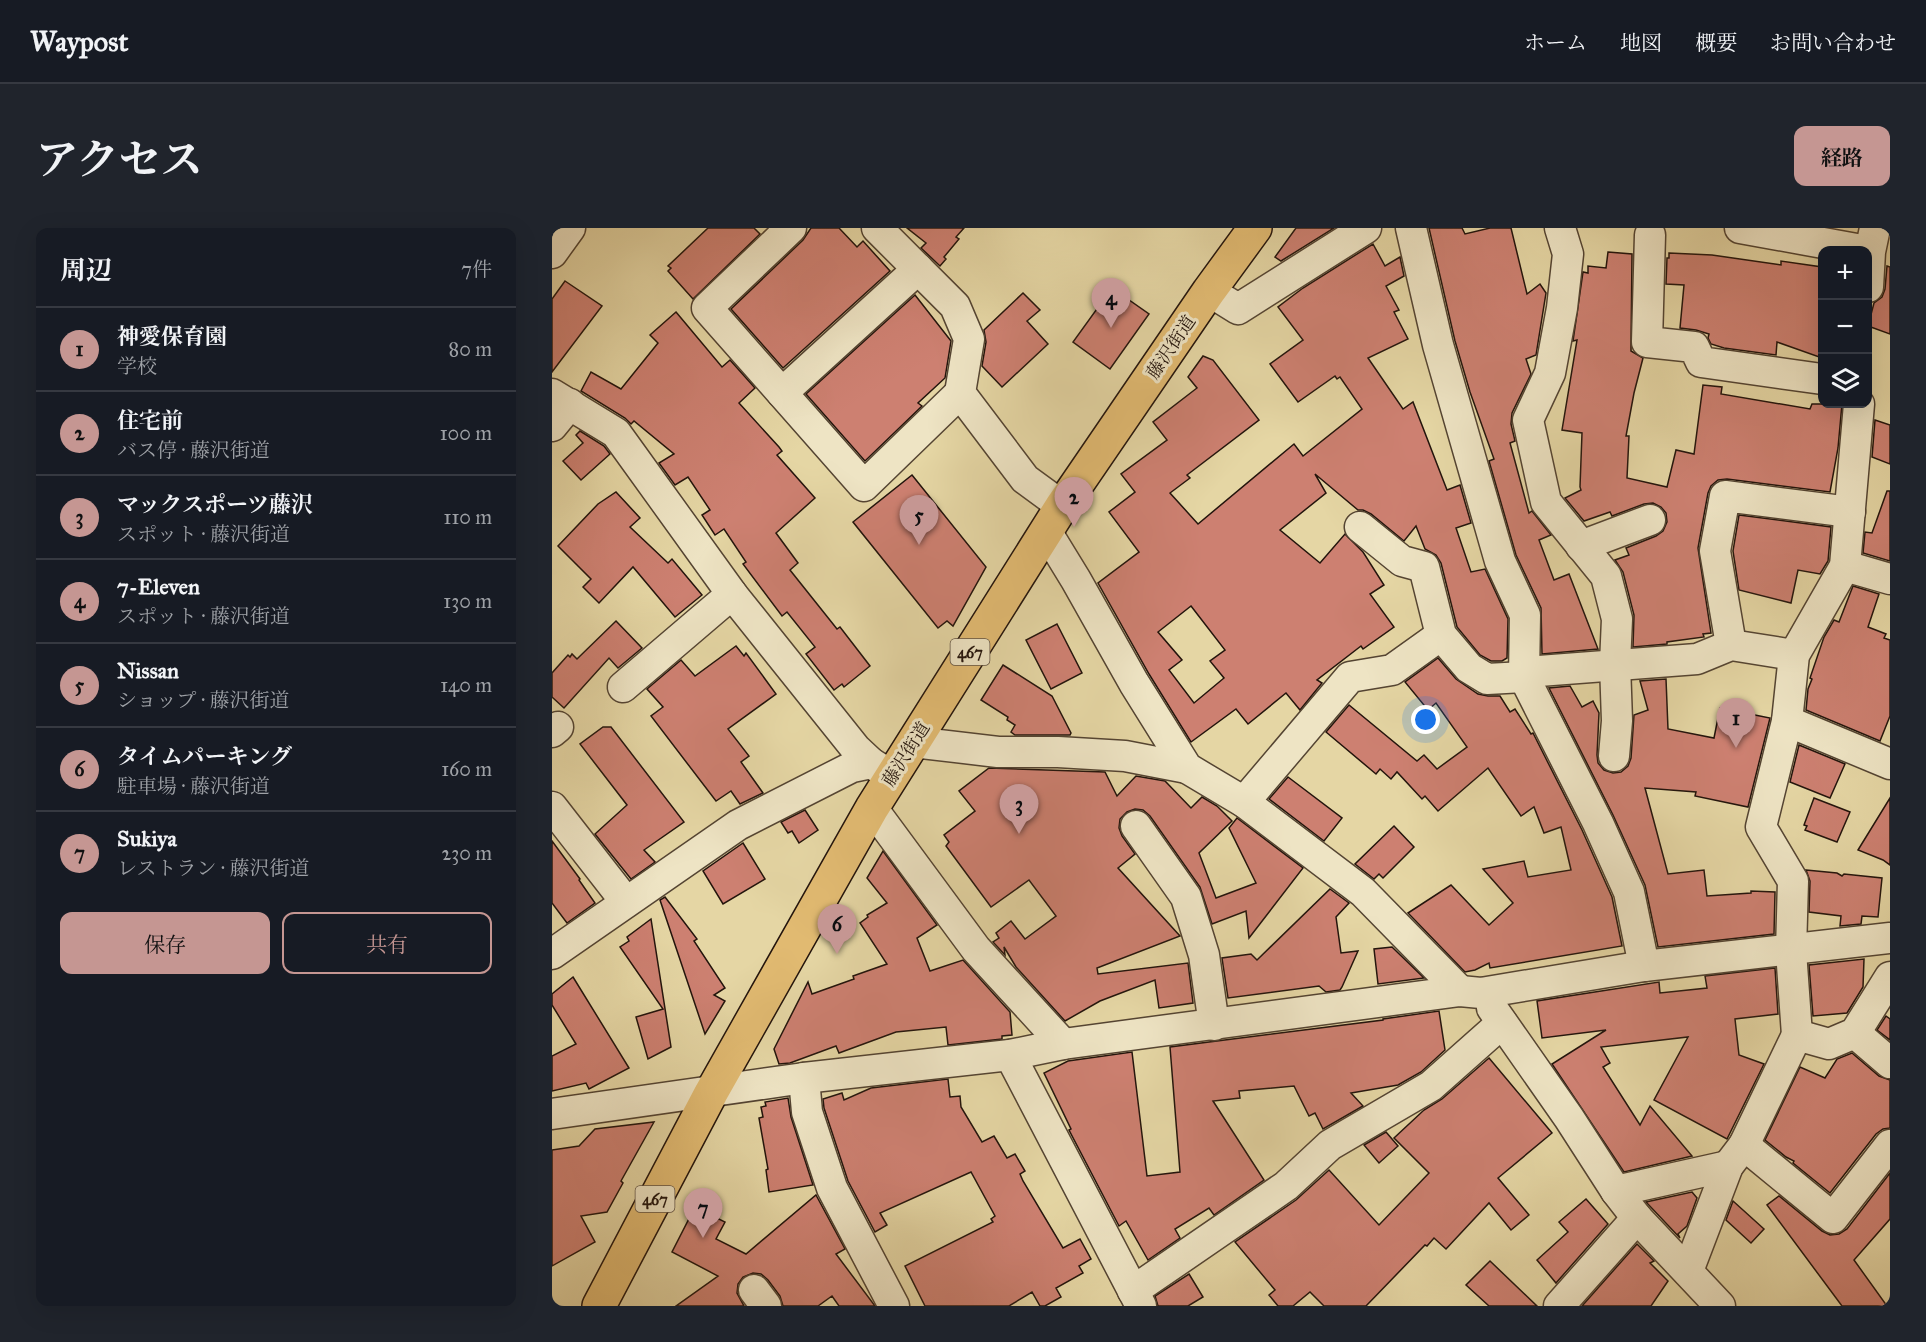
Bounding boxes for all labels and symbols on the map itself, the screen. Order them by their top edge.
pin: 4 [1092,279,1130,328]
street label: 藤沢街道 [1142,311,1200,383]
pin: 2 [1054,478,1094,527]
pin: 5 [900,496,938,545]
road number: 467 [950,639,990,665]
pin: 1 [1716,698,1756,748]
your location [1411,705,1440,734]
street label: 藤沢街道 [878,718,934,790]
pin: 3 [1000,784,1038,834]
pin: 6 [818,904,856,954]
road number: 467 [636,1186,674,1212]
pin: 7 [684,1188,722,1238]

